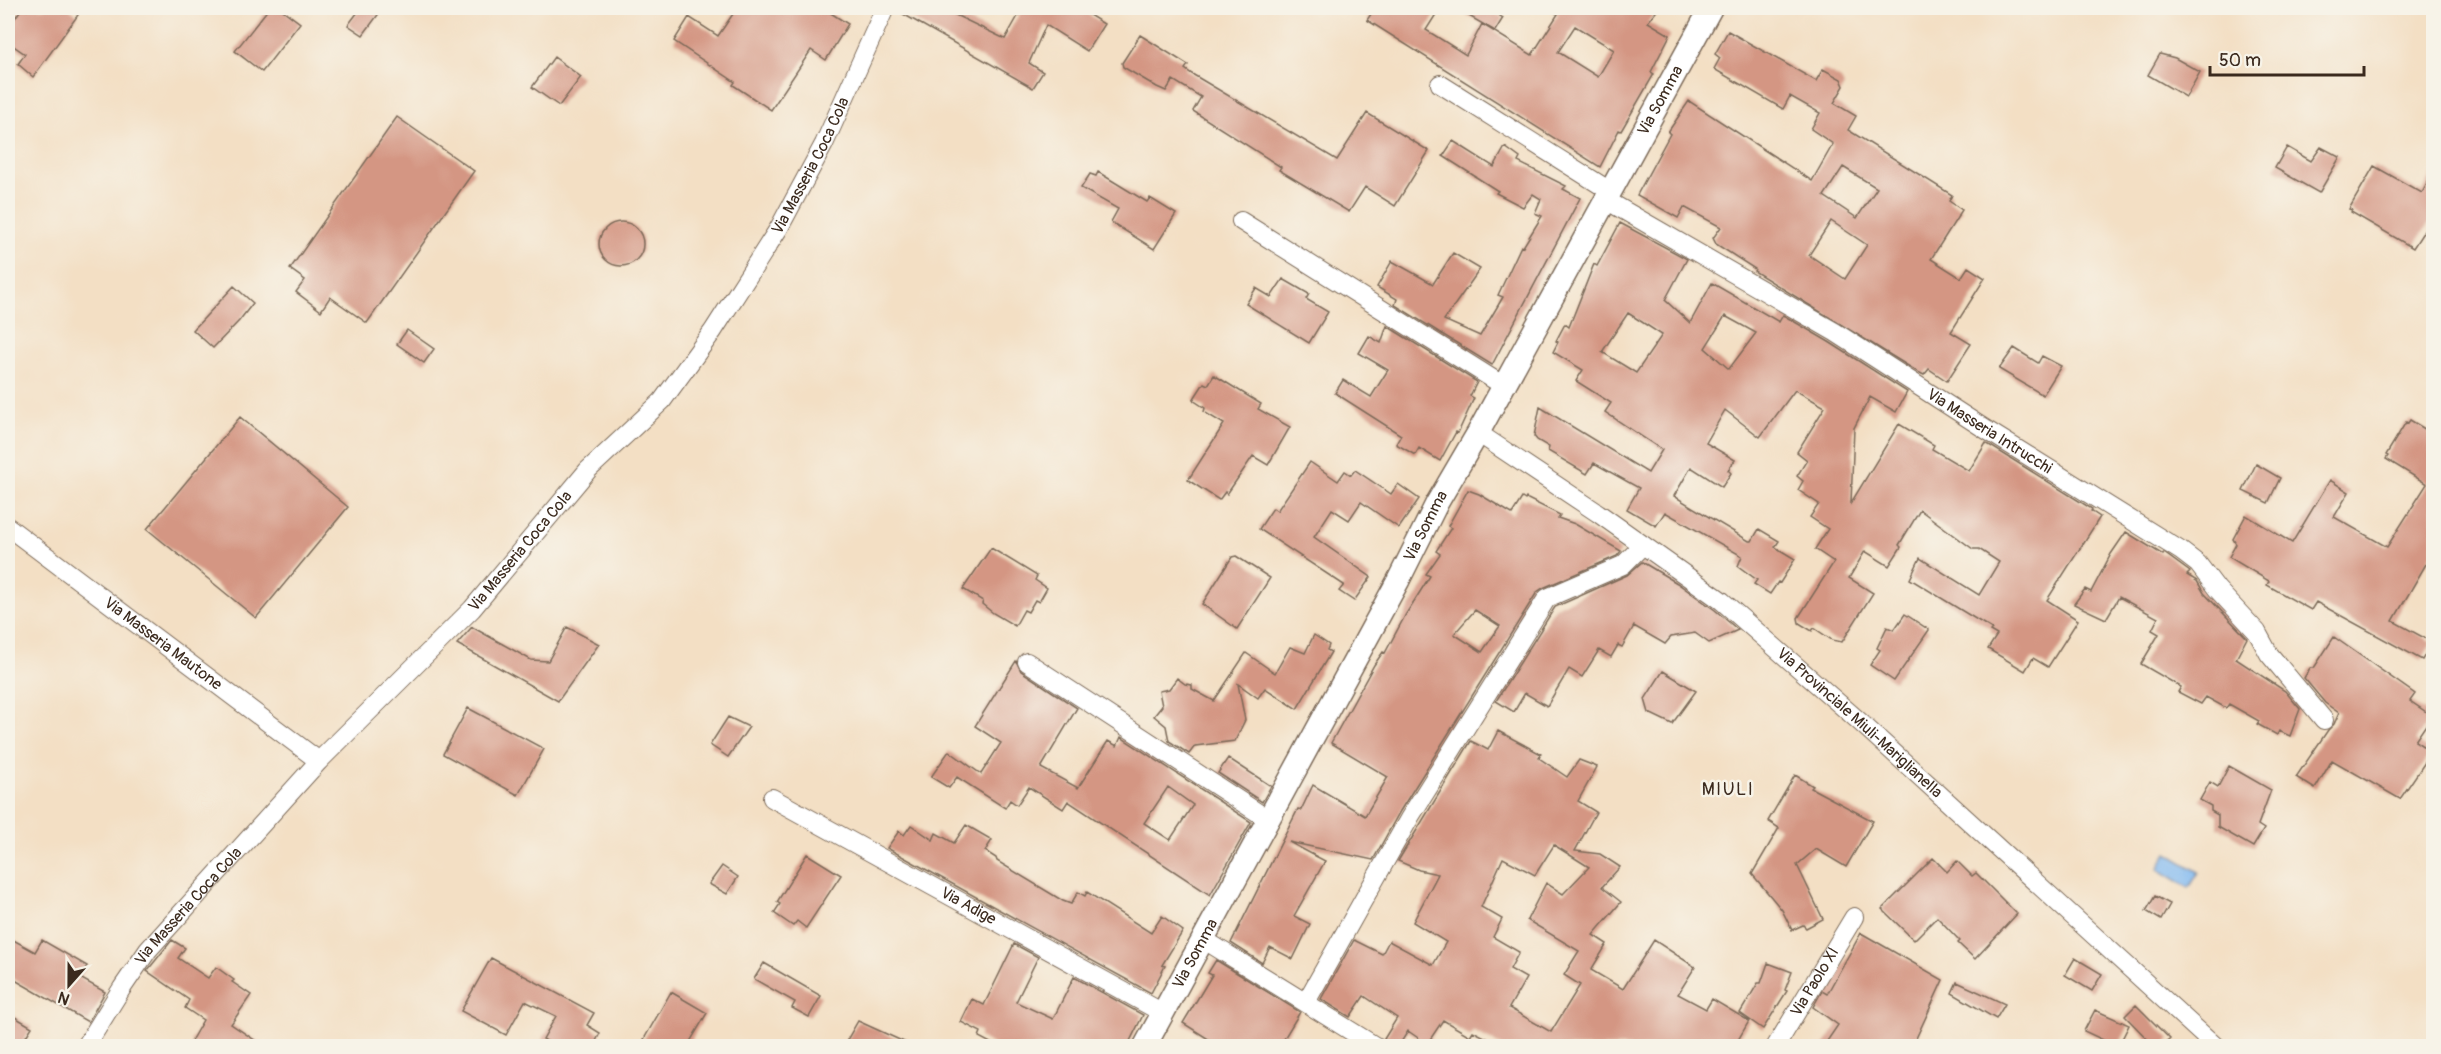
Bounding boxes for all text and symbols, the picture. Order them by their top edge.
scale bar [2210,39,2364,77]
text: 50 m [2219,49,2261,72]
street label: Via Somma [1633,62,1688,139]
street label: Via Masseria Coca Cola [768,94,854,238]
street label: Via Masseria Intrucchi [1923,384,2056,478]
street label: Via Masseria Coca Cola [464,487,576,616]
street label: Via Somma [1399,487,1452,565]
street label: Via Masseria Mautone [100,593,226,695]
street label: Via Provinciale Miuli-Mariglianella [1772,643,1947,802]
district label: MIULI [1702,778,1754,801]
street label: Via Masseria Coca Cola [131,843,246,969]
street label: Via Adige [937,883,1000,929]
street label: Via Somma [1168,915,1222,992]
street label: Via Paolo XI [1786,944,1843,1020]
north arrow [39,955,99,1015]
text: N [55,987,73,1009]

